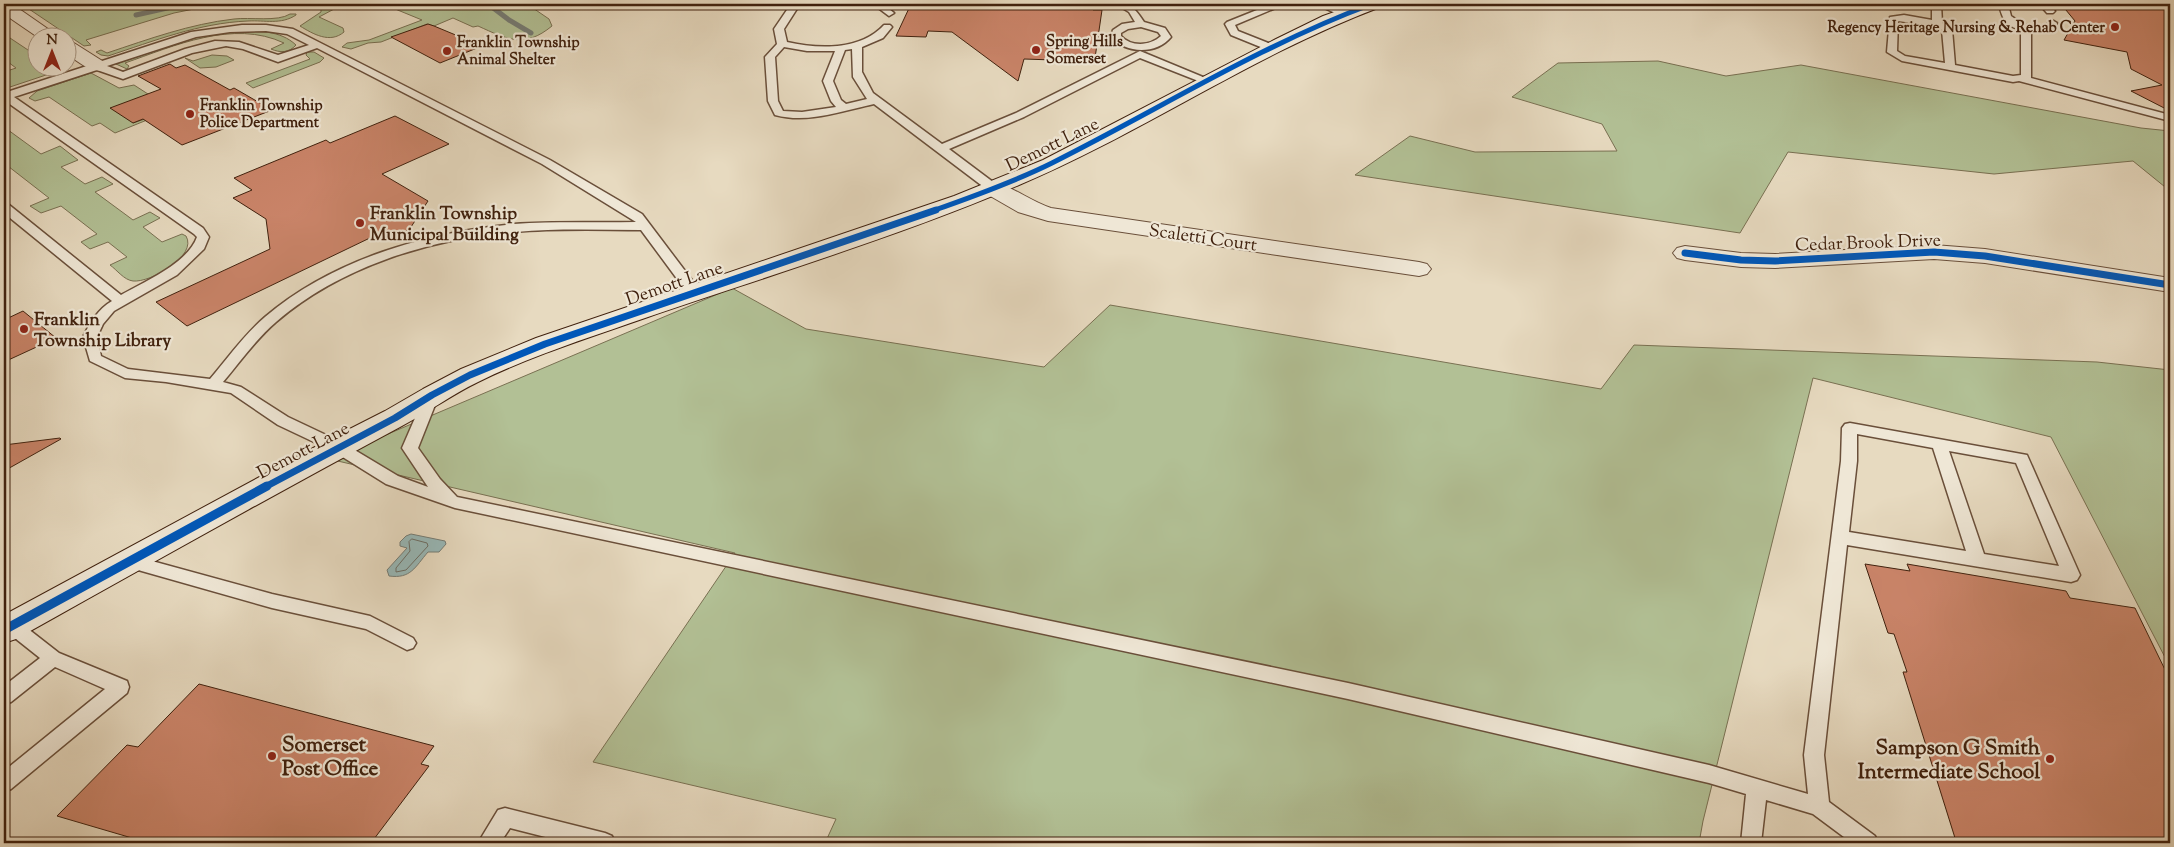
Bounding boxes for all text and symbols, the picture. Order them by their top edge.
place label: Regency Heritage Nursing & Rehab Center [1827,18,2105,39]
marker: Regency Heritage Nursing & Rehab Center [2109,21,2121,33]
north arrow [28,28,78,78]
text: N [46,31,58,51]
place label: Spring Hills Somerset [1046,32,1123,70]
place label: Franklin Township Animal Shelter [457,33,580,71]
marker: Spring Hills Somerset [1030,44,1042,56]
marker: Franklin Township Animal Shelter [441,45,453,57]
place label: Franklin Township Police Department [200,96,323,134]
marker: Franklin Township Police Department [184,108,196,120]
street label: Demott Lane [1002,112,1104,180]
place label: Franklin Township Municipal Building [370,202,519,249]
marker: Franklin Township Municipal Building [354,217,366,229]
street label: Scaletti Court [1147,219,1258,259]
street label: Cedar Brook Drive [1795,228,1941,260]
street label: Demott Lane [623,256,727,314]
place label: Franklin Township Library [34,308,171,355]
marker: Franklin Township Library [18,323,30,335]
street label: Demott Lane [253,417,355,487]
place label: Somerset Post Office [282,731,379,785]
place label: Sampson G Smith Intermediate School [1858,734,2041,788]
marker: Somerset Post Office [266,750,278,762]
marker: Sampson G Smith Intermediate School [2044,753,2056,765]

